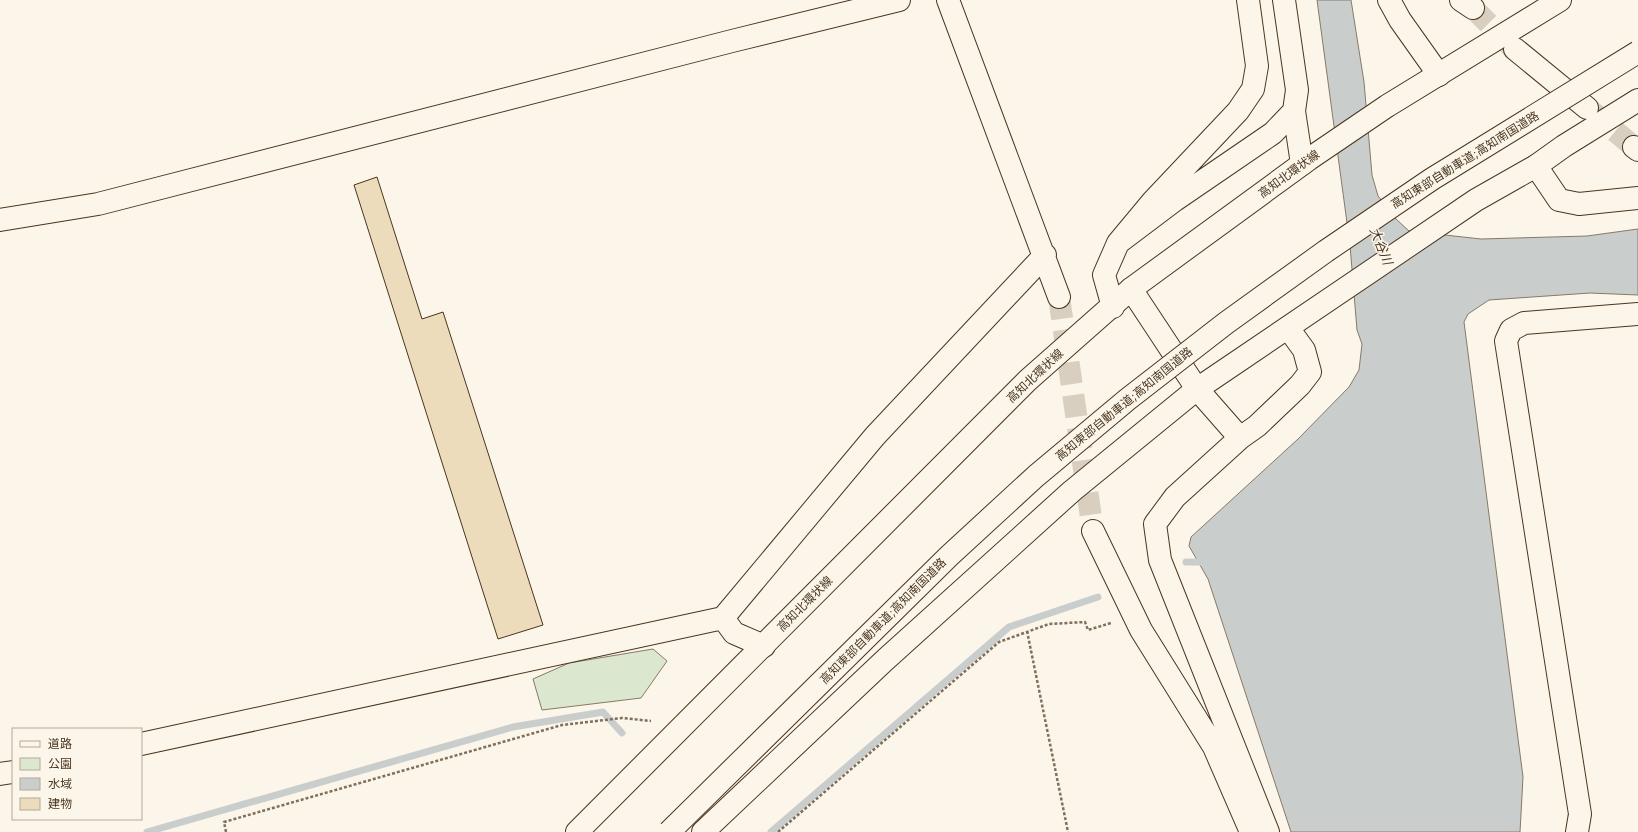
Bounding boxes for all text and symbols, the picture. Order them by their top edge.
street label: 高知東部自動車道;高知南国道路 [1387,107,1543,213]
street label: 高知北環状線 [1255,146,1323,202]
water label: 大谷川 [1365,224,1398,269]
street label: 高知東部自動車道;高知南国道路 [1052,343,1196,465]
street label: 高知北環状線 [1003,345,1067,407]
street label: 高知東部自動車道;高知南国道路 [816,554,950,688]
street label: 高知北環状線 [773,572,837,636]
legend [12,728,142,820]
text: 道路 [48,735,72,753]
text: 公園 [48,755,72,773]
text: 水域 [48,775,72,793]
text: 建物 [48,795,72,813]

